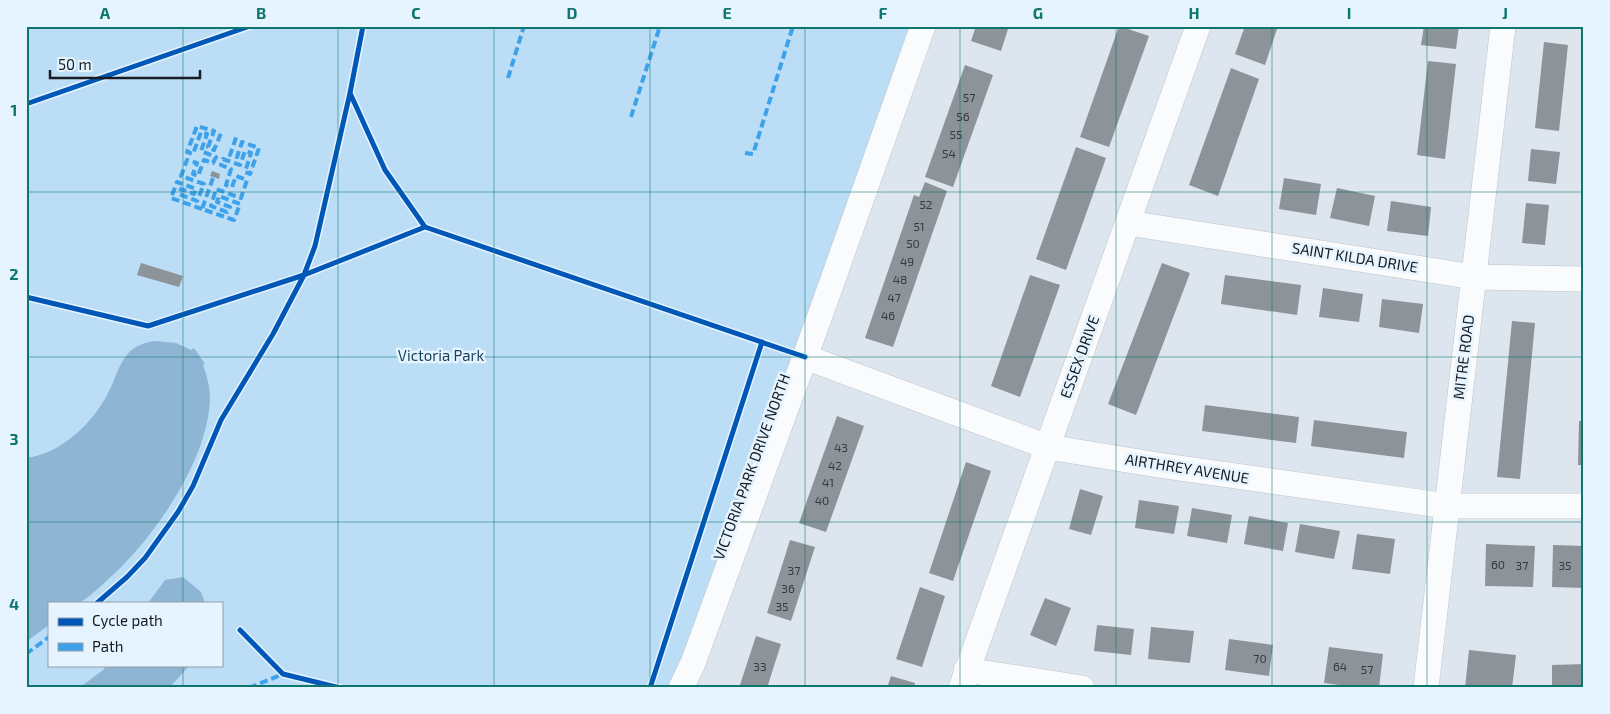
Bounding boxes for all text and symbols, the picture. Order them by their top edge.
text: A [100,3,111,22]
text: B [256,3,266,22]
text: C [411,3,421,22]
text: D [567,3,578,22]
text: E [722,3,732,22]
text: F [879,3,888,22]
text: G [1033,3,1043,22]
text: H [1188,3,1200,22]
text: I [1347,3,1351,22]
text: J [1502,3,1508,22]
scale bar [50,48,200,80]
text: 50 m [58,55,92,73]
house number: 57 [963,90,975,104]
text: 1 [11,100,17,119]
house number: 56 [956,109,970,123]
house number: 55 [950,127,962,141]
house number: 54 [942,146,956,160]
house number: 52 [919,197,933,211]
house number: 51 [913,219,925,233]
house number: 50 [906,236,920,250]
street label: SAINT KILDA DRIVE [1291,238,1419,276]
house number: 49 [900,254,914,268]
text: 2 [9,264,19,283]
house number: 48 [893,272,907,286]
house number: 47 [887,290,901,304]
house number: 46 [881,308,895,322]
street label: ESSEX DRIVE [1056,313,1102,401]
street label: MITRE ROAD [1449,313,1477,400]
park label: Victoria Park [398,346,485,364]
street label: VICTORIA PARK DRIVE NORTH [709,371,793,562]
text: 3 [9,429,19,448]
house number: 43 [834,440,848,454]
street label: AIRTHREY AVENUE [1124,449,1250,487]
house number: 42 [828,458,842,472]
house number: 41 [822,475,834,489]
house number: 40 [815,493,829,507]
house number: 60 [1491,557,1505,571]
house number: 37 [1516,558,1528,572]
house number: 35 [1558,558,1572,572]
house number: 37 [788,563,800,577]
house number: 36 [781,581,795,595]
text: 4 [9,594,19,613]
house number: 35 [775,599,789,613]
legend [48,602,222,666]
text: Cycle path [92,611,163,629]
text: Path [92,637,123,655]
house number: 70 [1253,651,1267,665]
house number: 33 [753,659,767,673]
house number: 64 [1333,659,1347,673]
house number: 57 [1361,662,1373,676]

